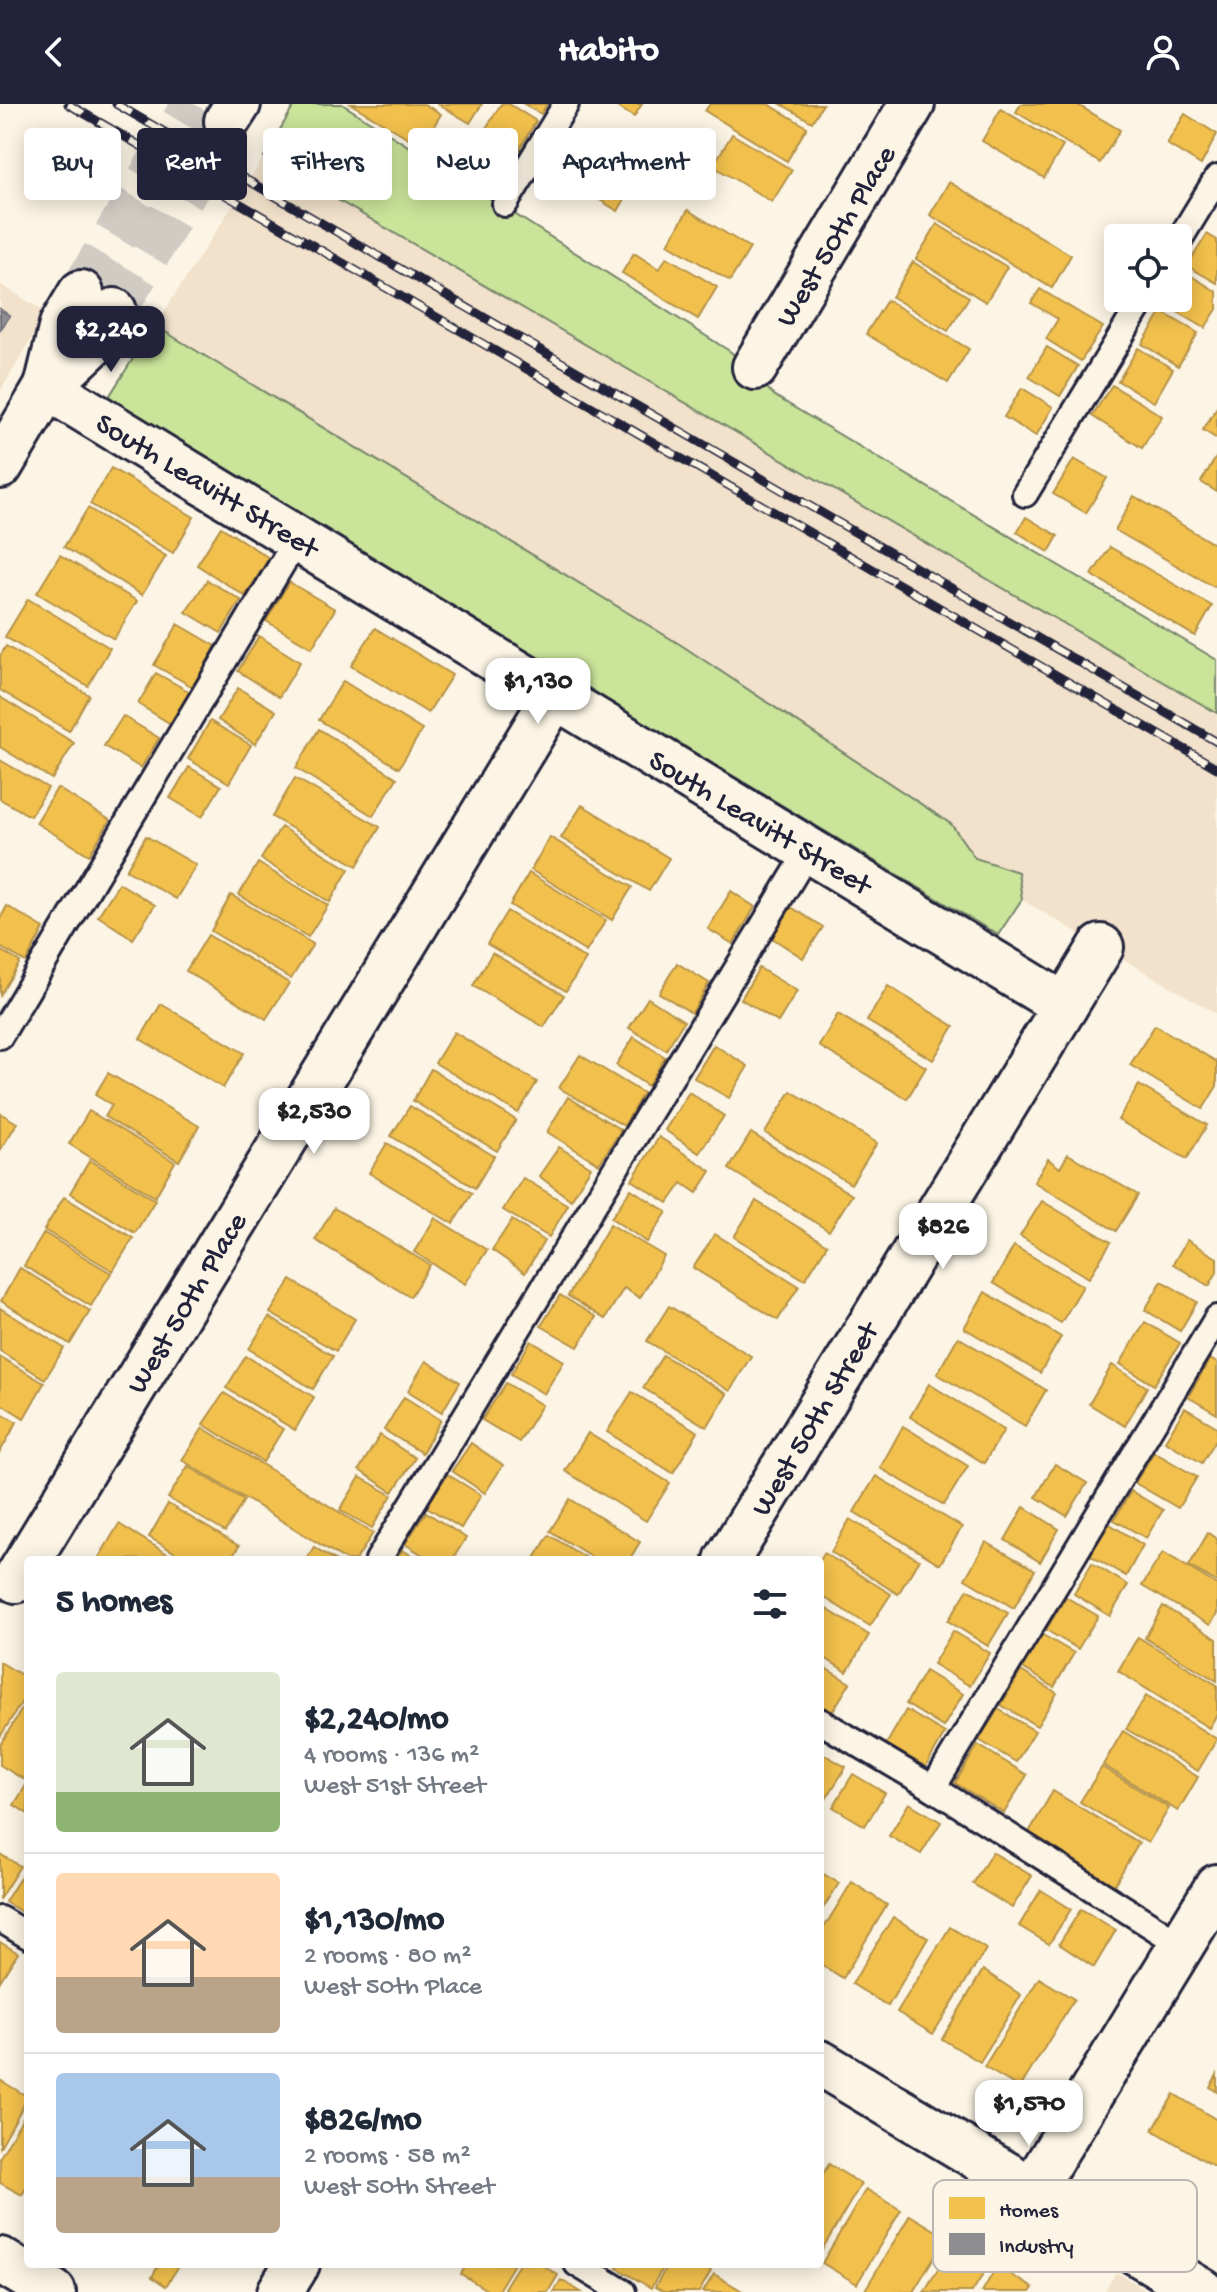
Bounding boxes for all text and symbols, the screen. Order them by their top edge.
icon: back [32,30,76,74]
icon: person [1141,30,1185,74]
text: Habito [558,31,659,74]
chip: Buy [24,128,121,200]
chip: Rent [137,128,247,200]
chip: Filters [263,128,392,200]
chip: New [408,128,518,200]
chip: Apartment [534,128,716,200]
street label: West 50th Place [770,140,906,334]
map controls [1104,224,1192,312]
button: locate [1104,224,1192,312]
pin: $2,240 [46,306,176,374]
text: $2,240 [75,316,147,347]
street label: South Leavitt Street [88,408,326,570]
pin: $1,130 [473,658,603,726]
text: $1,130 [503,668,573,699]
street label: South Leavitt Street [641,745,879,907]
pin: $2,530 [249,1088,379,1156]
text: $2,530 [277,1098,351,1129]
pin: $826 [896,1203,990,1271]
street label: West 50th Place [121,1207,257,1401]
text: $826 [917,1213,969,1244]
street label: West 50th Street [745,1315,890,1523]
icon: filters [748,1582,792,1626]
text: 5 homes [56,1584,172,1624]
text: $2,240/mo [304,1701,449,1741]
icon: home [120,1704,216,1800]
text: 4 rooms · 136 m² [304,1741,479,1772]
text: West 51st Street [304,1772,486,1803]
text: $1,130/mo [304,1902,444,1942]
icon: home [120,1905,216,2001]
text: 2 rooms · 80 m² [304,1942,472,1973]
text: West 50th Place [304,1973,482,2004]
pin: $1,570 [964,2080,1094,2148]
text: $1,570 [993,2090,1065,2121]
text: $826/mo [304,2102,422,2142]
icon: home [120,2105,216,2201]
text: 2 rooms · 58 m² [304,2142,470,2173]
text: West 50th Street [304,2173,494,2204]
legend [933,2180,1197,2272]
text: Homes [999,2199,1059,2225]
text: Industry [999,2235,1074,2261]

